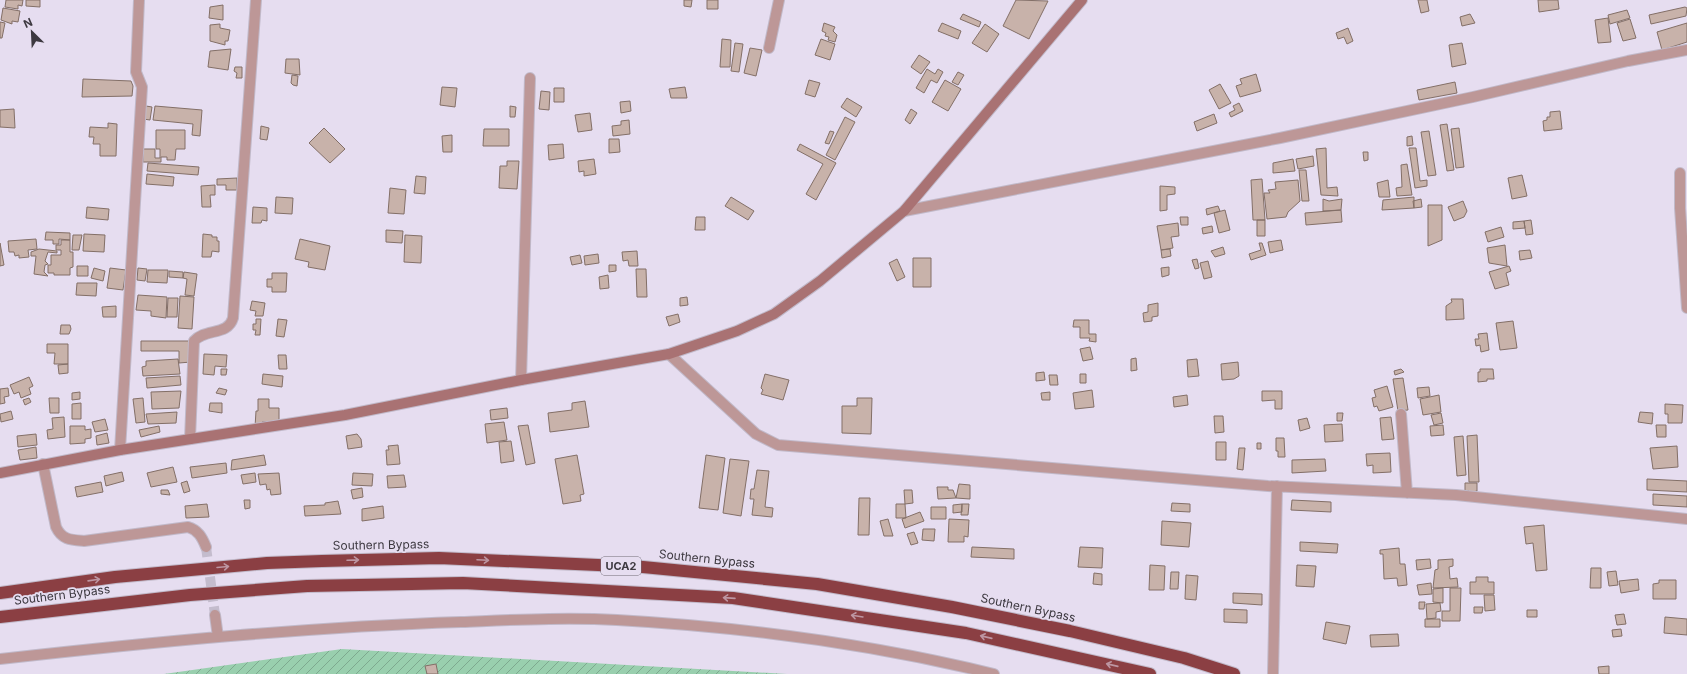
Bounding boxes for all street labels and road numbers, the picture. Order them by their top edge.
street label: Southern Bypass [333,536,429,553]
street label: Southern Bypass [658,546,756,571]
road number: UCA2 [601,557,641,575]
street label: Southern Bypass [13,581,111,608]
street label: Southern Bypass [979,590,1077,625]

